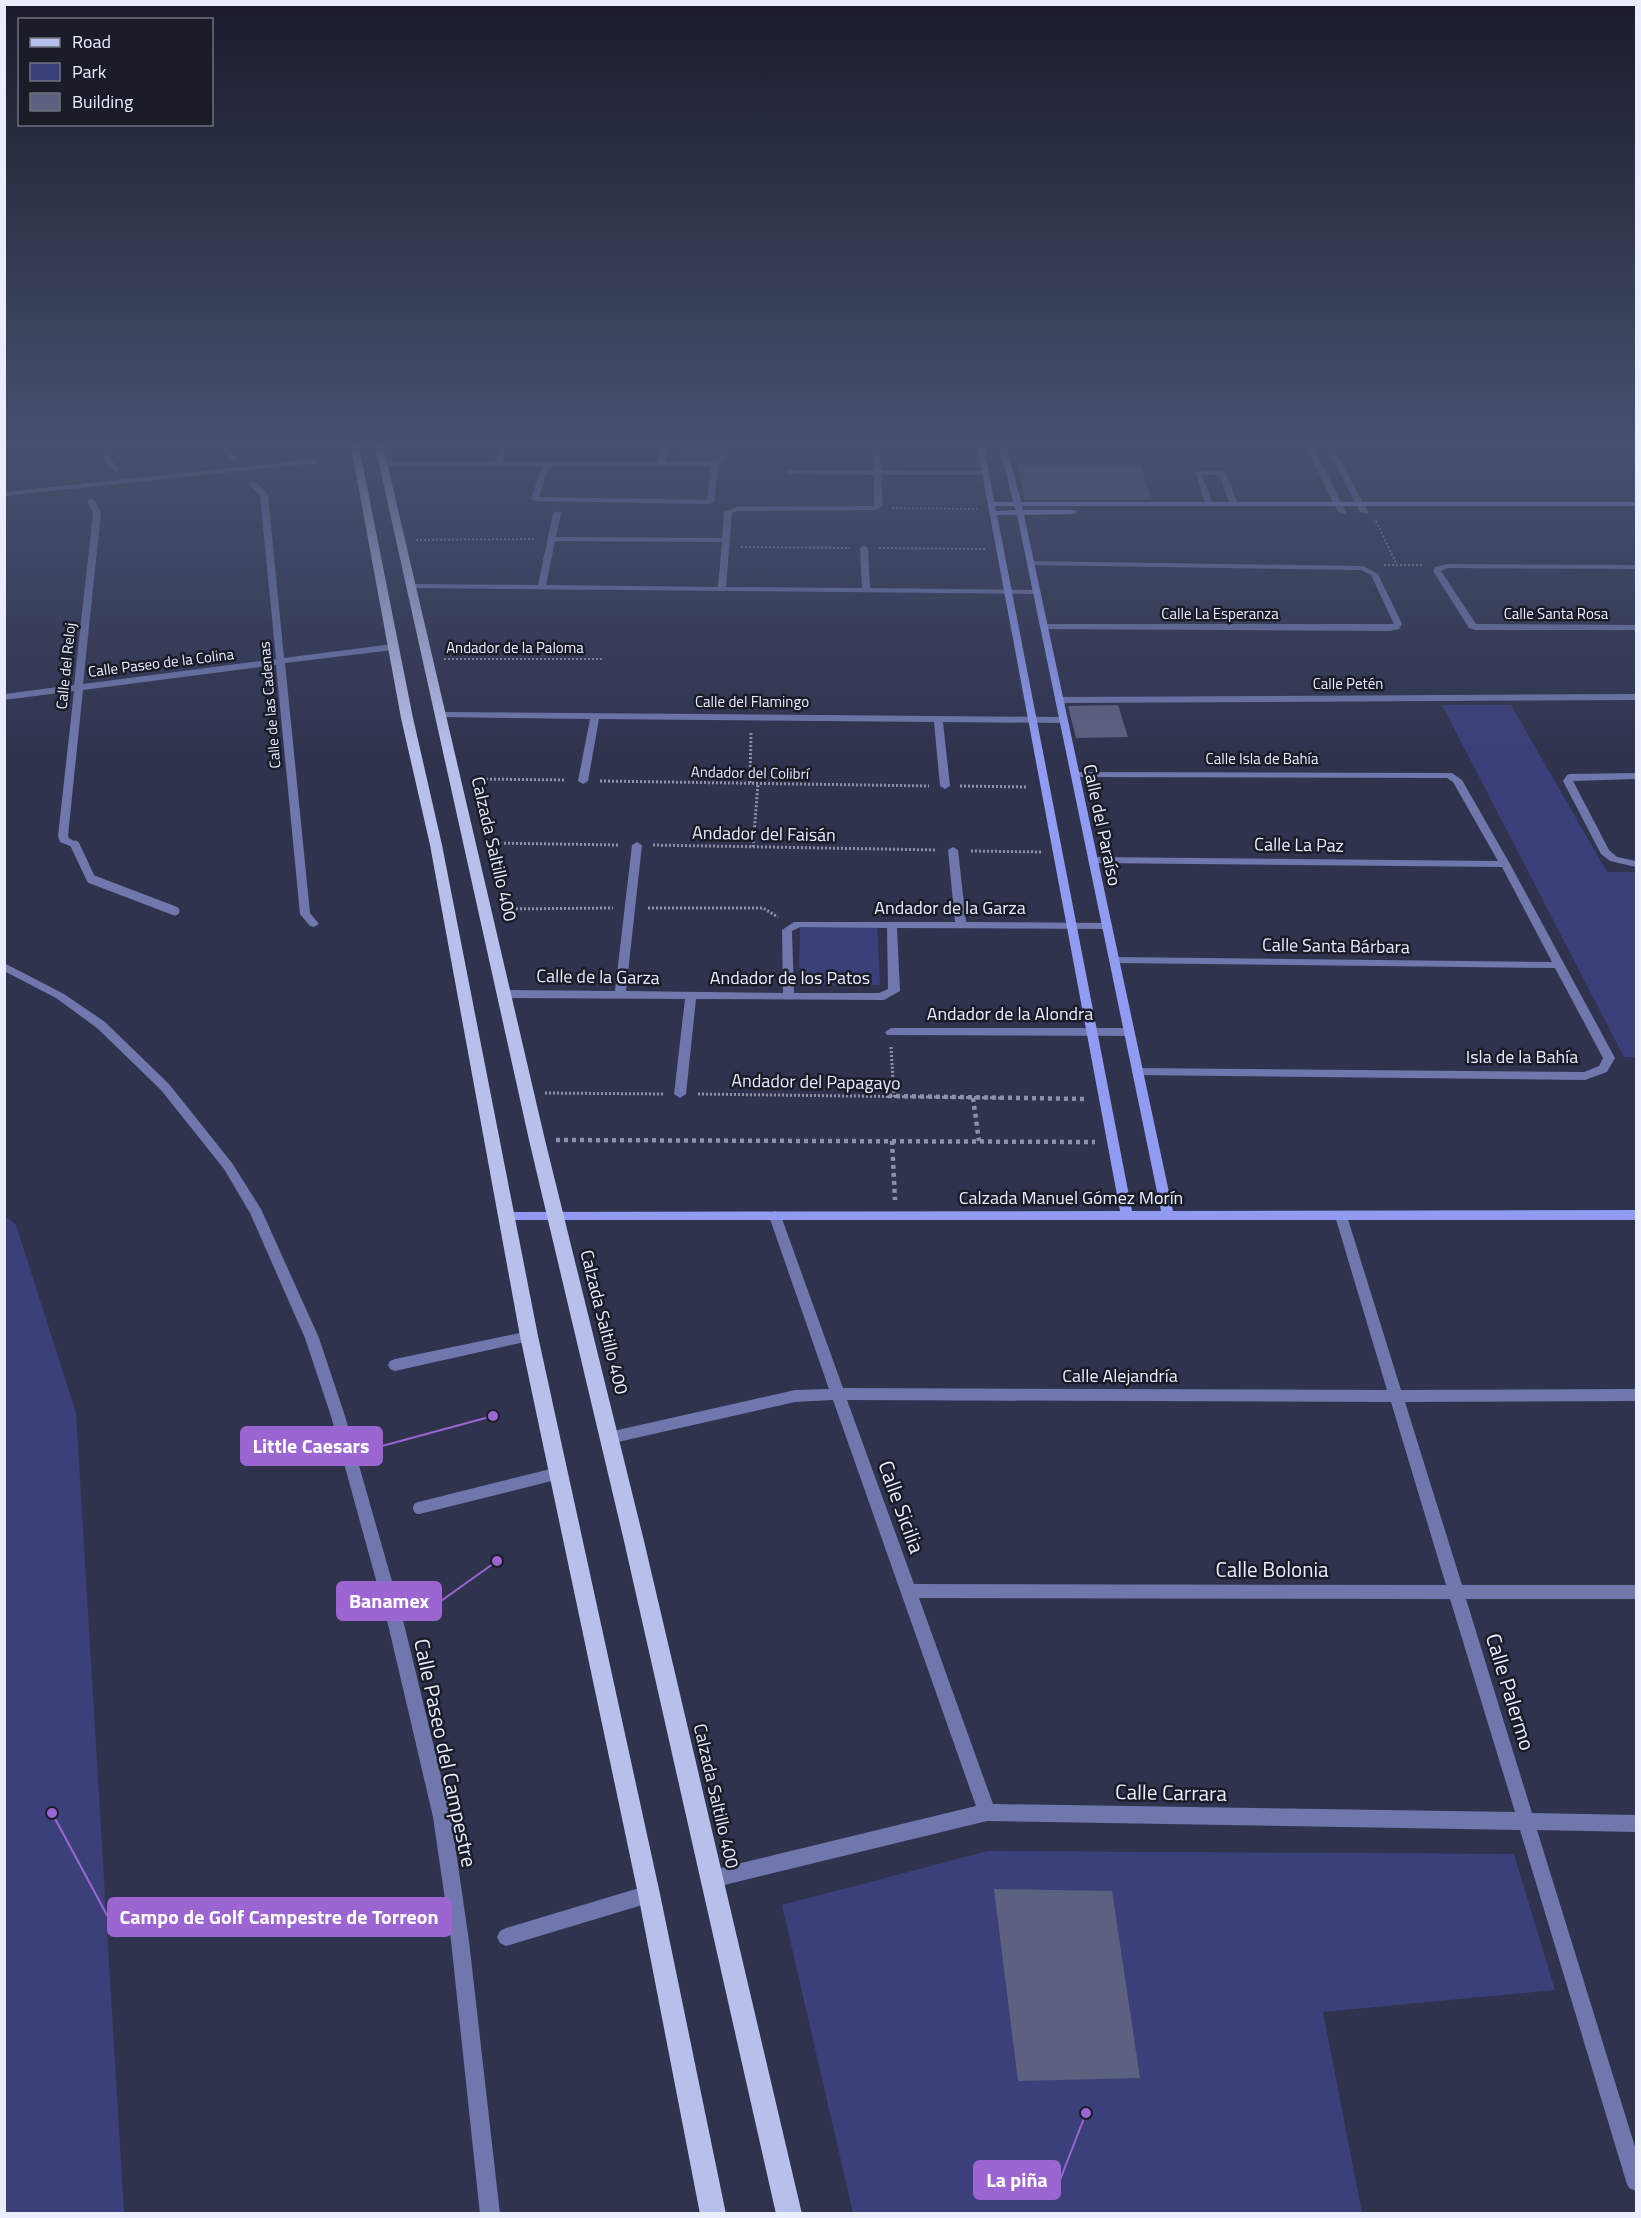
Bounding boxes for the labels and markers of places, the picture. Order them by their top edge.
callout: Little Caesars [241,1427,382,1465]
callout: Banamex [337,1582,441,1620]
callout: Campo de Golf Campestre de Torreon [108,1898,451,1936]
callout: La piña [974,2161,1060,2199]

